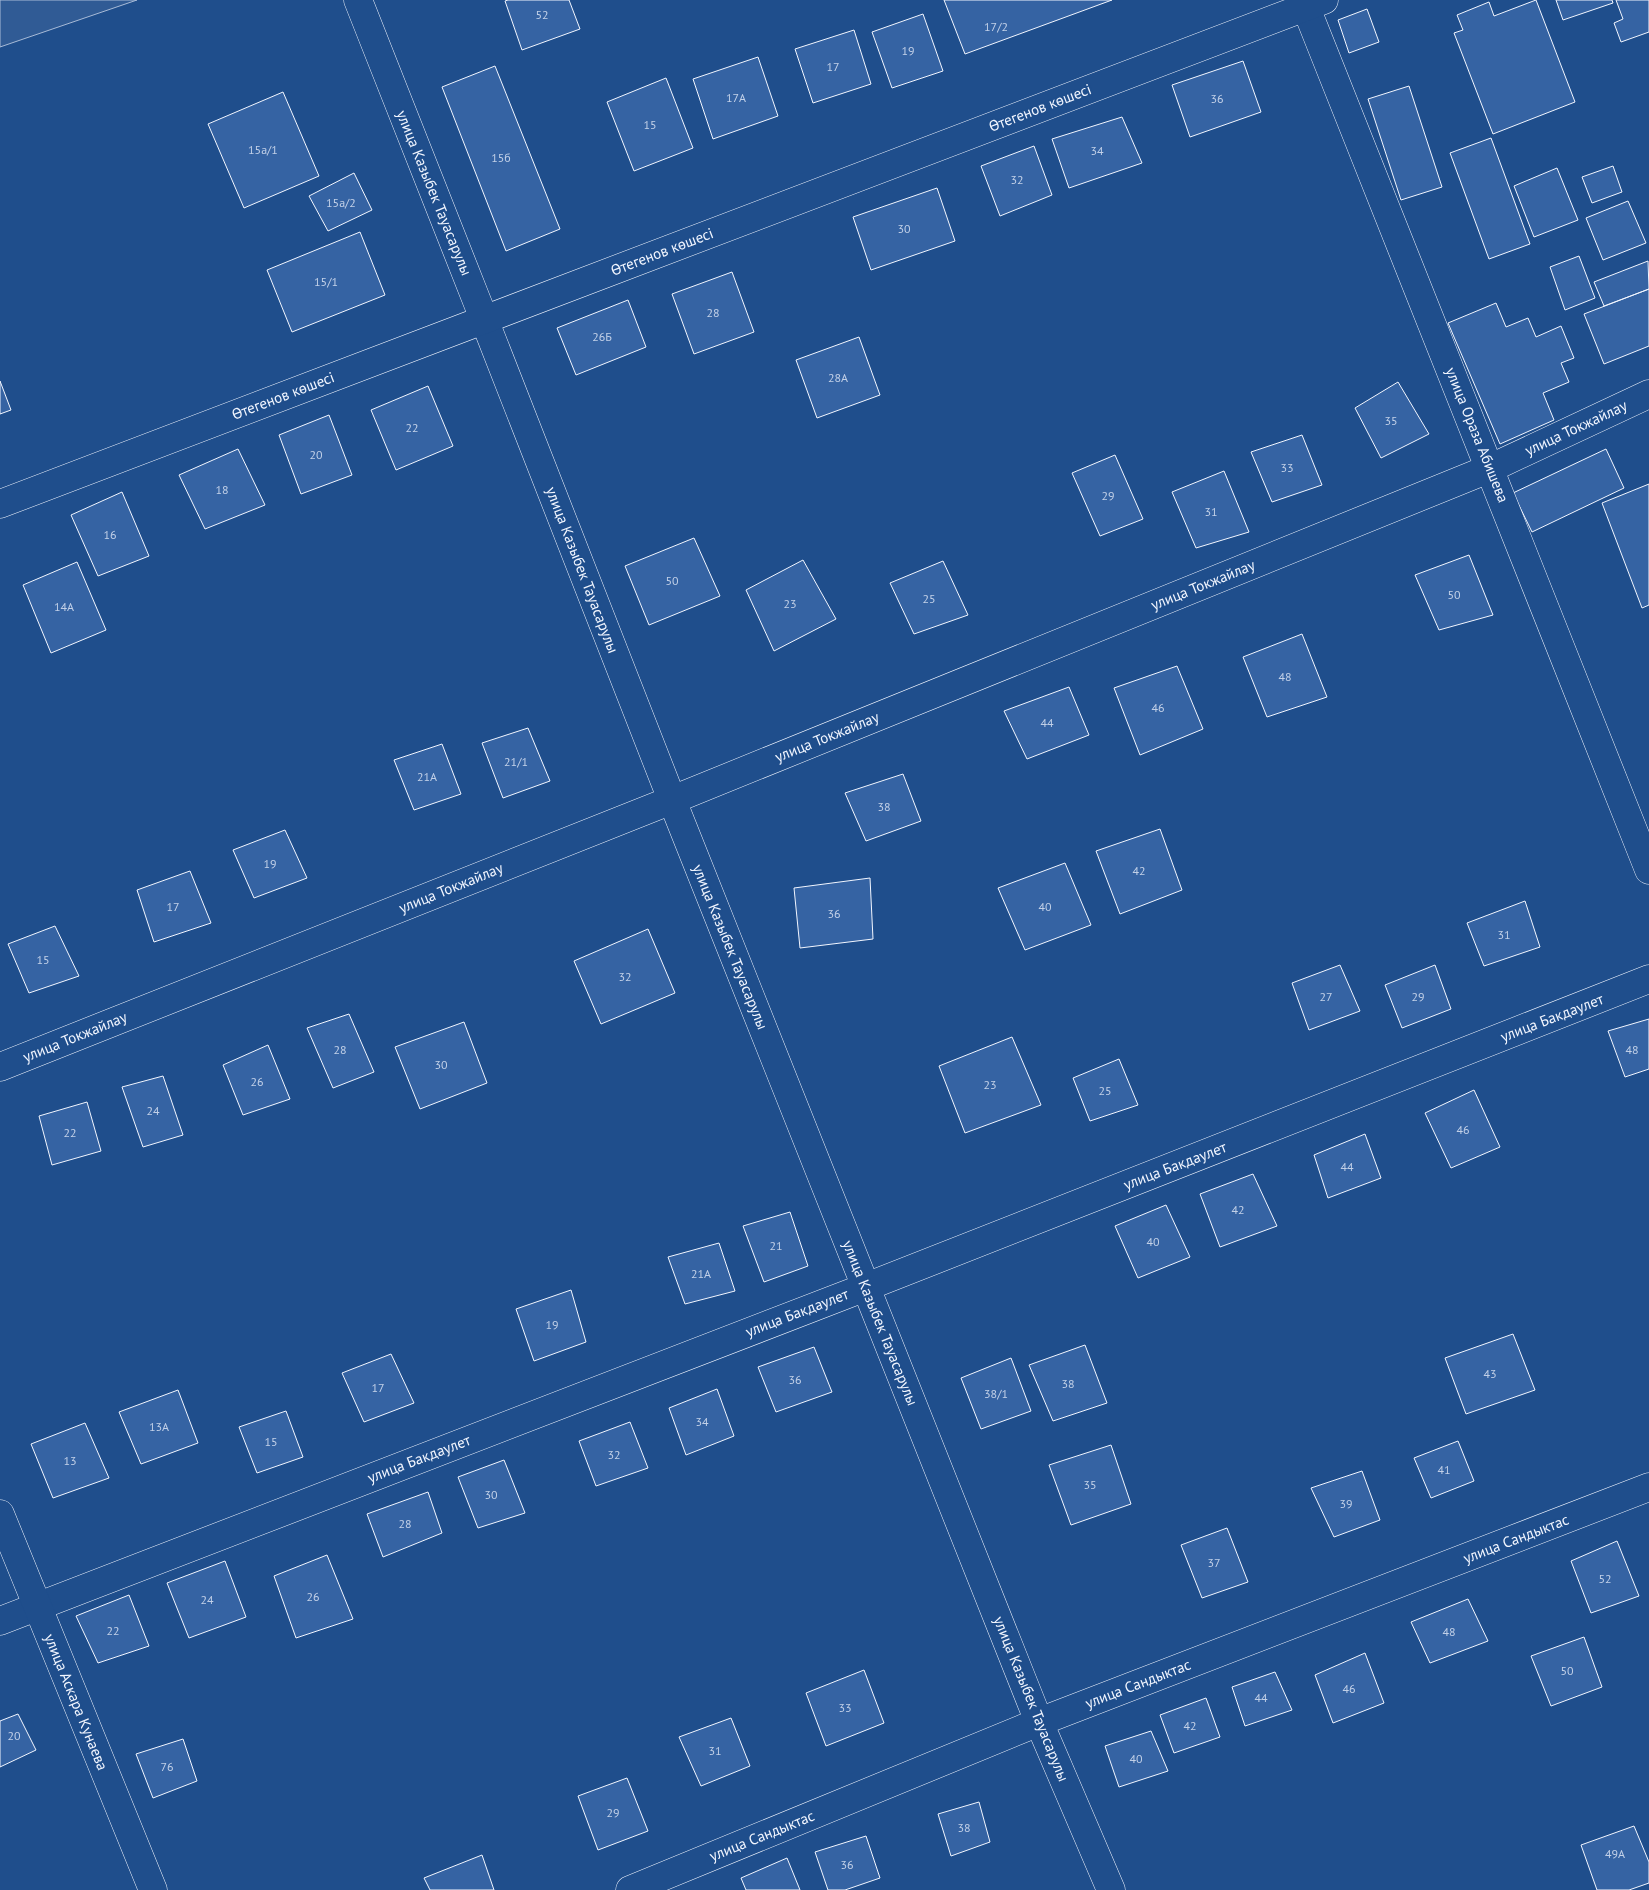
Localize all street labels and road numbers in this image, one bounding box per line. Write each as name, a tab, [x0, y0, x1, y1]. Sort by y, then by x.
street label: Өтегенов көшесі	[986, 79, 1094, 136]
street label: улица Казыбек Тауасарулы	[393, 107, 476, 278]
street label: Өтегенов көшесі	[608, 223, 716, 280]
street label: улица Ораза Абишева	[1442, 364, 1513, 505]
street label: Өтегенов көшесі	[229, 367, 337, 424]
street label: улица Токжайлау	[1522, 396, 1630, 460]
street label: улица Казыбек Тауасарулы	[542, 484, 623, 656]
street label: улица Токжайлау	[1148, 555, 1258, 614]
street label: улица Токжайлау	[772, 707, 882, 766]
street label: улица Токжайлау	[396, 858, 506, 917]
street label: улица Казыбек Тауасарулы	[689, 861, 772, 1032]
street label: улица Бакдаулет	[1498, 989, 1606, 1046]
street label: улица Токжайлау	[20, 1007, 130, 1066]
street label: улица Бакдаулет	[1121, 1137, 1229, 1194]
street label: улица Казыбек Тауасарулы	[839, 1237, 922, 1408]
street label: улица Бакдаулет	[743, 1284, 851, 1341]
street label: улица Бакдаулет	[365, 1430, 473, 1487]
street label: улица Сандыктас	[1460, 1510, 1572, 1567]
street label: улица Казыбек Тауасарулы	[990, 1613, 1073, 1784]
street label: улица Аскара Кунаева	[40, 1631, 113, 1773]
street label: улица Сандыктас	[1082, 1655, 1194, 1712]
street label: улица Сандыктас	[706, 1806, 817, 1865]

